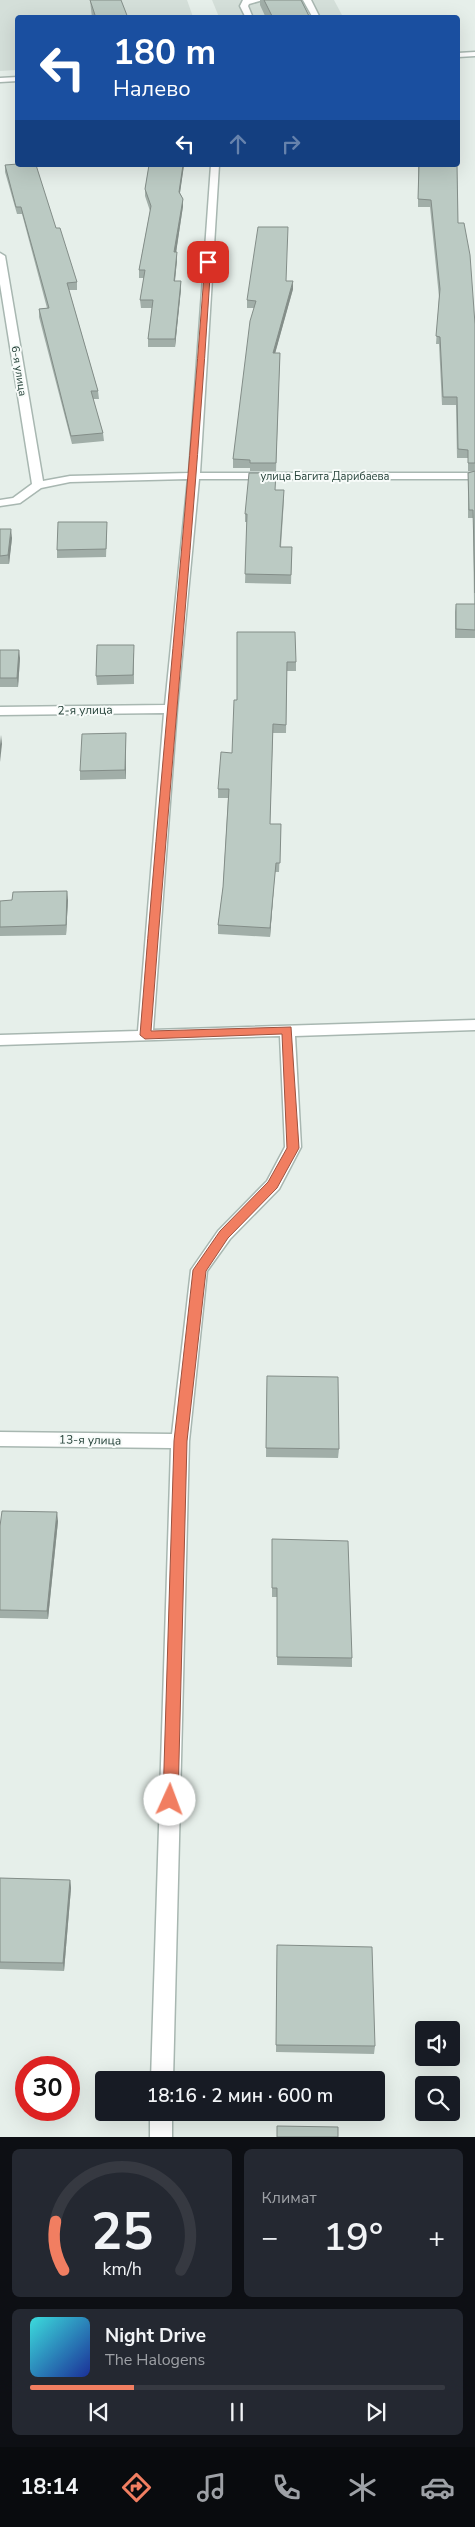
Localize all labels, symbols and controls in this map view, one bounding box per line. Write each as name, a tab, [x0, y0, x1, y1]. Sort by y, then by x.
text: 180 m	[113, 29, 216, 76]
icon: left	[30, 35, 95, 100]
text: Налево	[113, 74, 191, 104]
icon: left	[171, 130, 199, 158]
icon: ahead	[224, 130, 252, 158]
icon: right	[277, 130, 305, 158]
pin	[187, 241, 229, 283]
icon: arrive	[194, 248, 222, 276]
street label: 6-я улица	[8, 345, 30, 397]
street label: улица Багита Дарибаева	[260, 469, 390, 484]
street label: 2-я улица	[57, 702, 113, 718]
street label: 13-я улица	[59, 1431, 121, 1449]
position arrow	[143, 1773, 195, 1825]
map controls	[415, 2021, 460, 2121]
button: sound	[415, 2021, 460, 2066]
speed limit sign: 30	[15, 2056, 80, 2121]
button: search	[415, 2076, 460, 2121]
text: 18:16 · 2 мин · 600 m	[147, 2083, 333, 2109]
text: Климат	[262, 2187, 317, 2209]
text: 25	[91, 2196, 153, 2267]
text: 19°	[323, 2212, 383, 2263]
text: −	[262, 2219, 278, 2257]
text: +	[428, 2219, 445, 2257]
text: km/h	[102, 2257, 141, 2281]
text: Night Drive	[105, 2323, 206, 2349]
text: The Halogens	[105, 2349, 205, 2371]
icon: previous	[85, 2398, 113, 2426]
icon: pause	[223, 2398, 251, 2426]
icon: next	[362, 2398, 390, 2426]
icon: directions	[119, 2470, 154, 2505]
icon: music	[194, 2470, 229, 2505]
icon: phone	[269, 2470, 304, 2505]
icon: climate	[345, 2470, 380, 2505]
icon: car	[420, 2470, 455, 2505]
text: 18:14	[20, 2472, 78, 2502]

